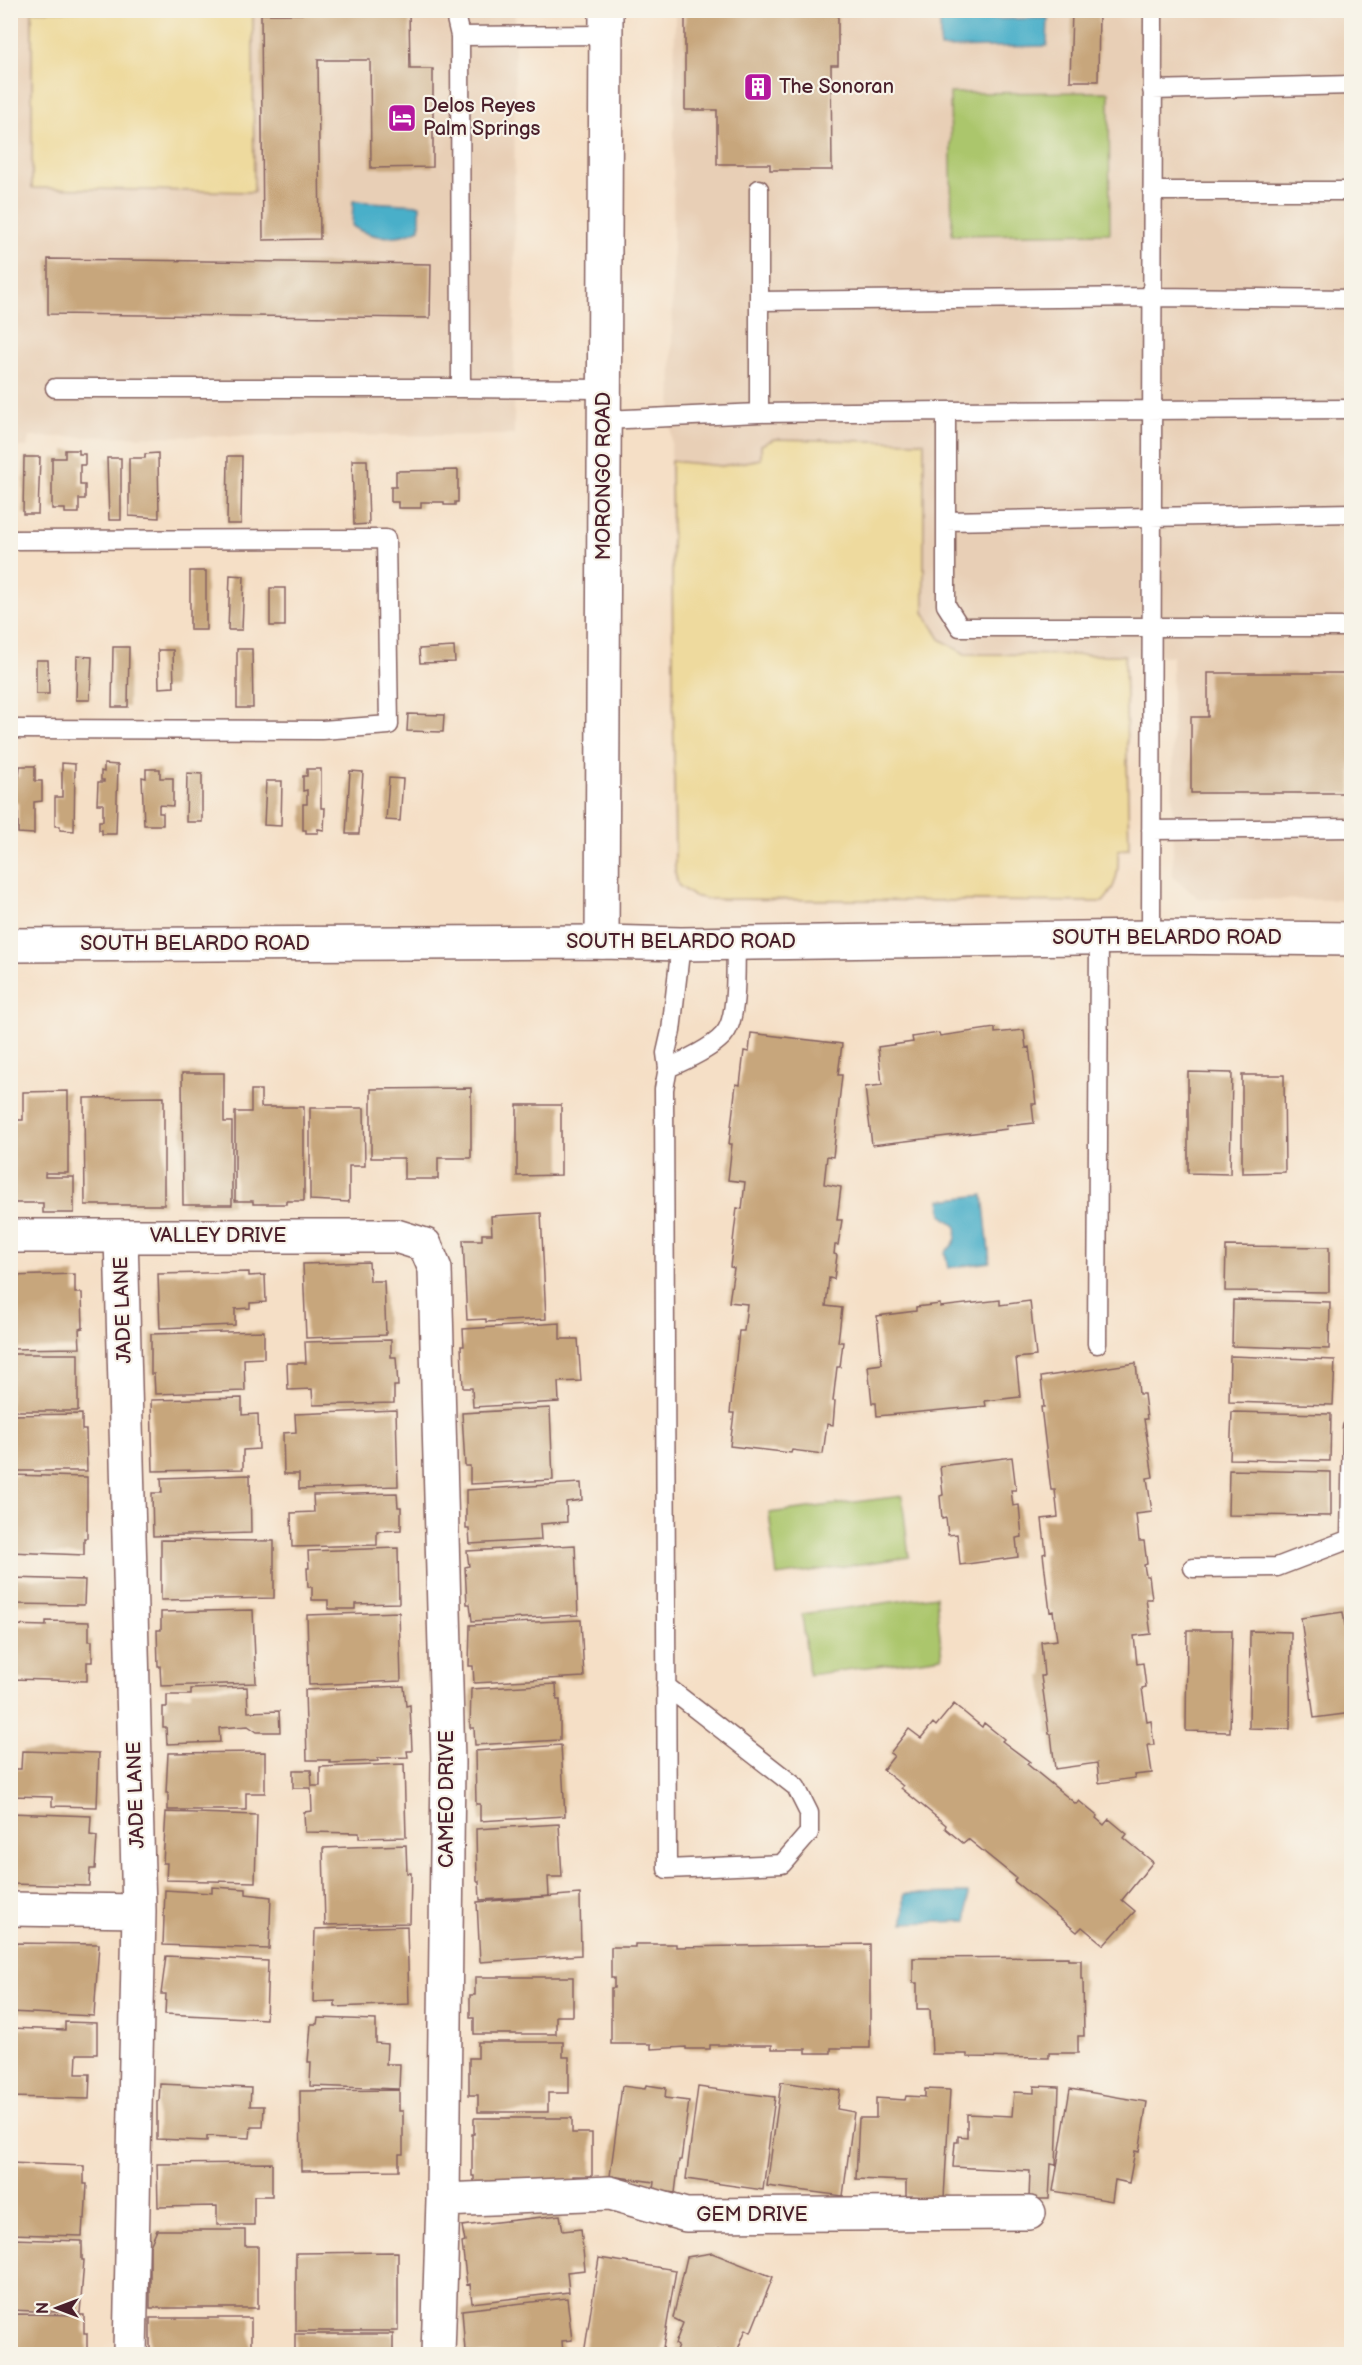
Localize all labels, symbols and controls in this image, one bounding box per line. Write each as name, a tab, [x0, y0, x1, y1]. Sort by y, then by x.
building icon: The Sonoran	[742, 71, 774, 103]
place label: The Sonoran	[779, 75, 894, 99]
place label: Delos Reyes Palm Springs	[423, 94, 541, 141]
hotel icon: Delos Reyes Palm Springs	[386, 102, 418, 134]
street label: MORONGO ROAD	[592, 392, 616, 560]
street label: SOUTH BELARDO ROAD	[1052, 926, 1282, 950]
street label: SOUTH BELARDO ROAD	[566, 930, 796, 954]
street label: SOUTH BELARDO ROAD	[80, 932, 310, 956]
street label: VALLEY DRIVE	[150, 1224, 286, 1248]
street label: JADE LANE	[109, 1256, 137, 1364]
street label: CAMEO DRIVE	[435, 1730, 459, 1868]
street label: JADE LANE	[122, 1741, 150, 1849]
street label: GEM DRIVE	[696, 2203, 808, 2227]
north arrow	[27, 2278, 87, 2338]
text: N	[34, 2302, 53, 2314]

